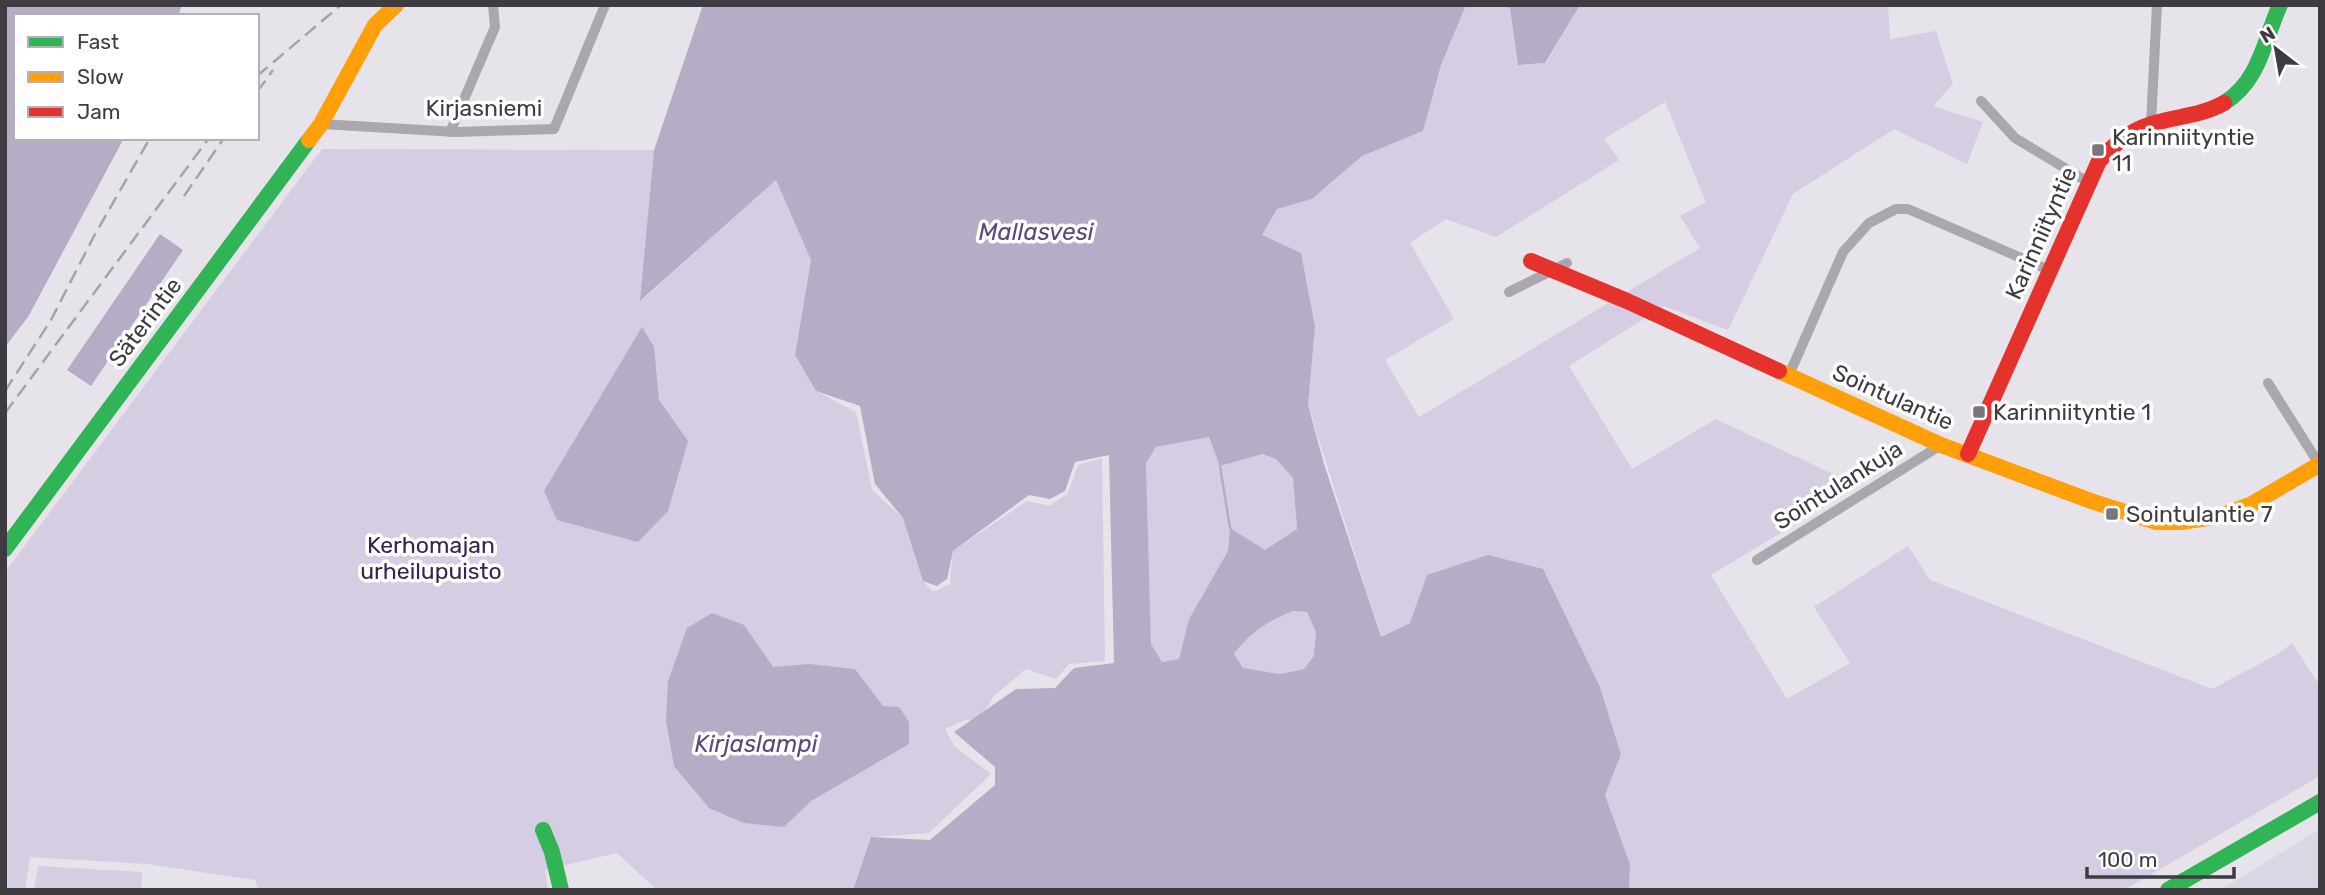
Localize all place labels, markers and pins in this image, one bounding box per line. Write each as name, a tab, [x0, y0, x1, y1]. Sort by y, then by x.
place label: Karinniityntie 11	[2112, 123, 2255, 177]
marker: Karinniityntie 11	[2090, 142, 2106, 158]
place label: Karinniityntie 1	[1993, 398, 2151, 426]
marker: Karinniityntie 1	[1971, 404, 1987, 420]
place label: Sointulantie 7	[2126, 500, 2273, 528]
marker: Sointulantie 7	[2104, 506, 2120, 522]

